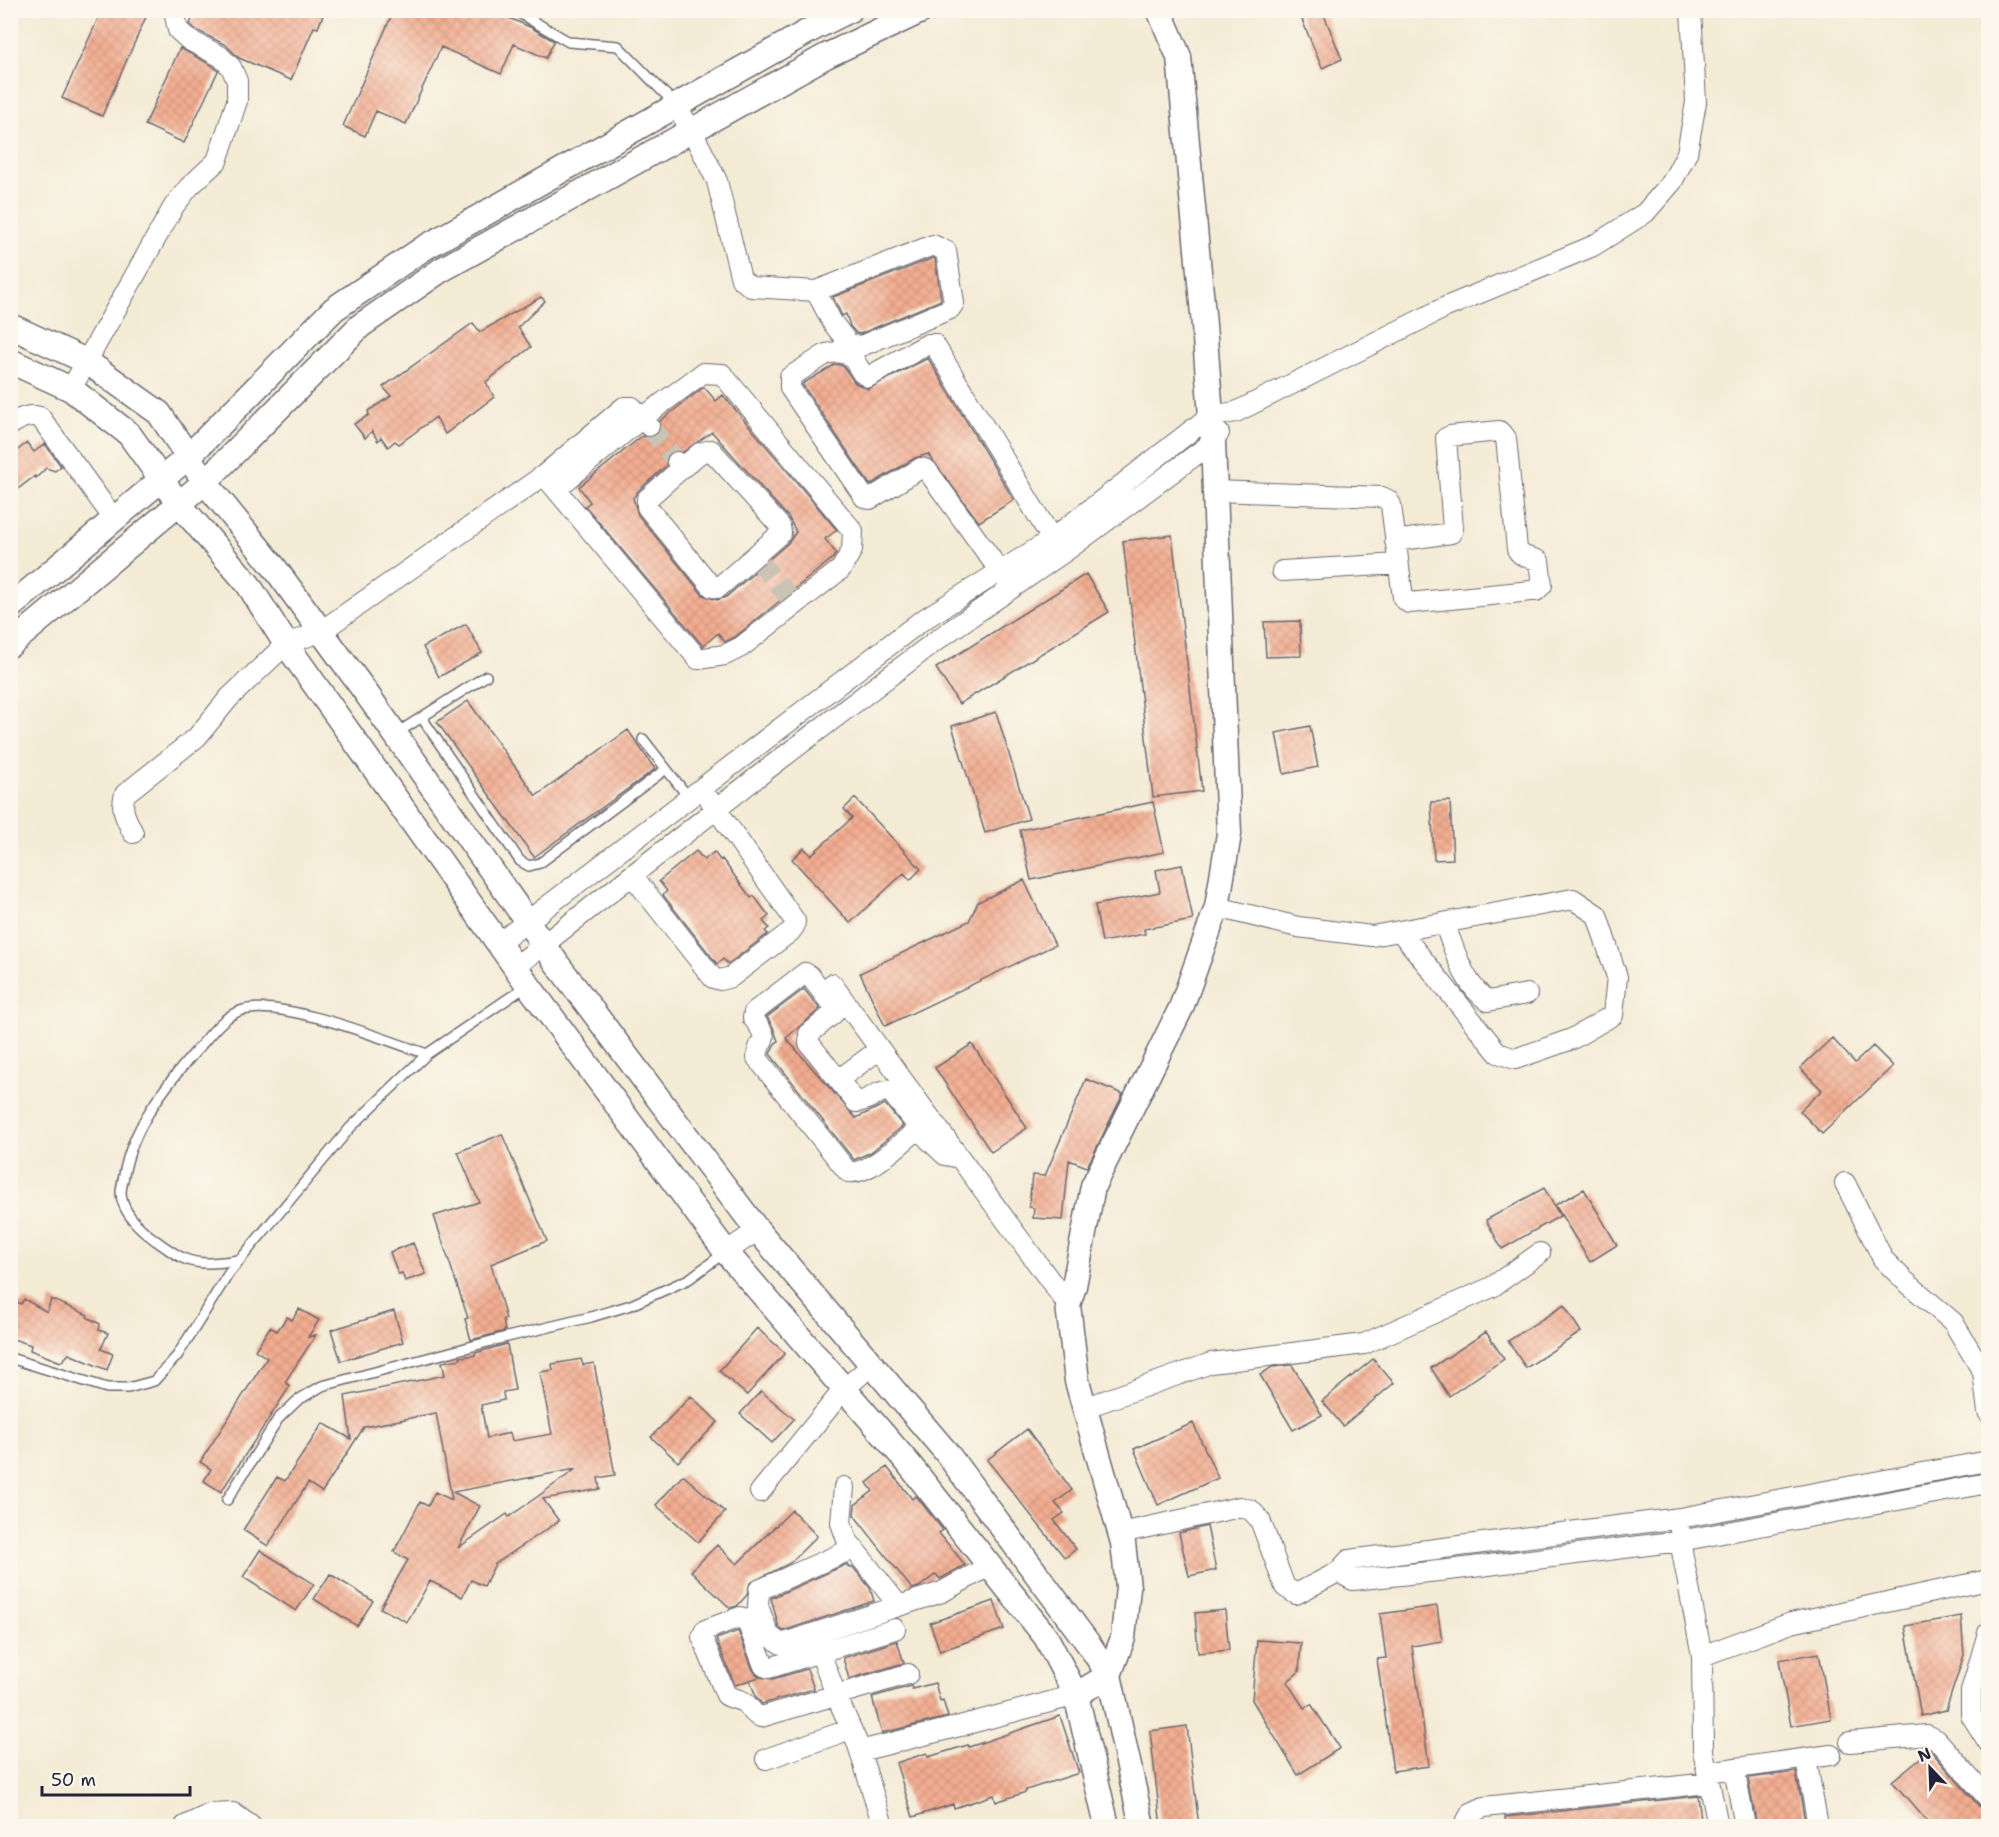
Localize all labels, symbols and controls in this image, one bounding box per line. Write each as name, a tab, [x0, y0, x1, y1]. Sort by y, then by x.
north arrow	[1900, 1738, 1960, 1798]
text: N	[1914, 1743, 1934, 1767]
scale bar	[42, 1759, 190, 1797]
text: 50 m	[51, 1768, 96, 1792]

